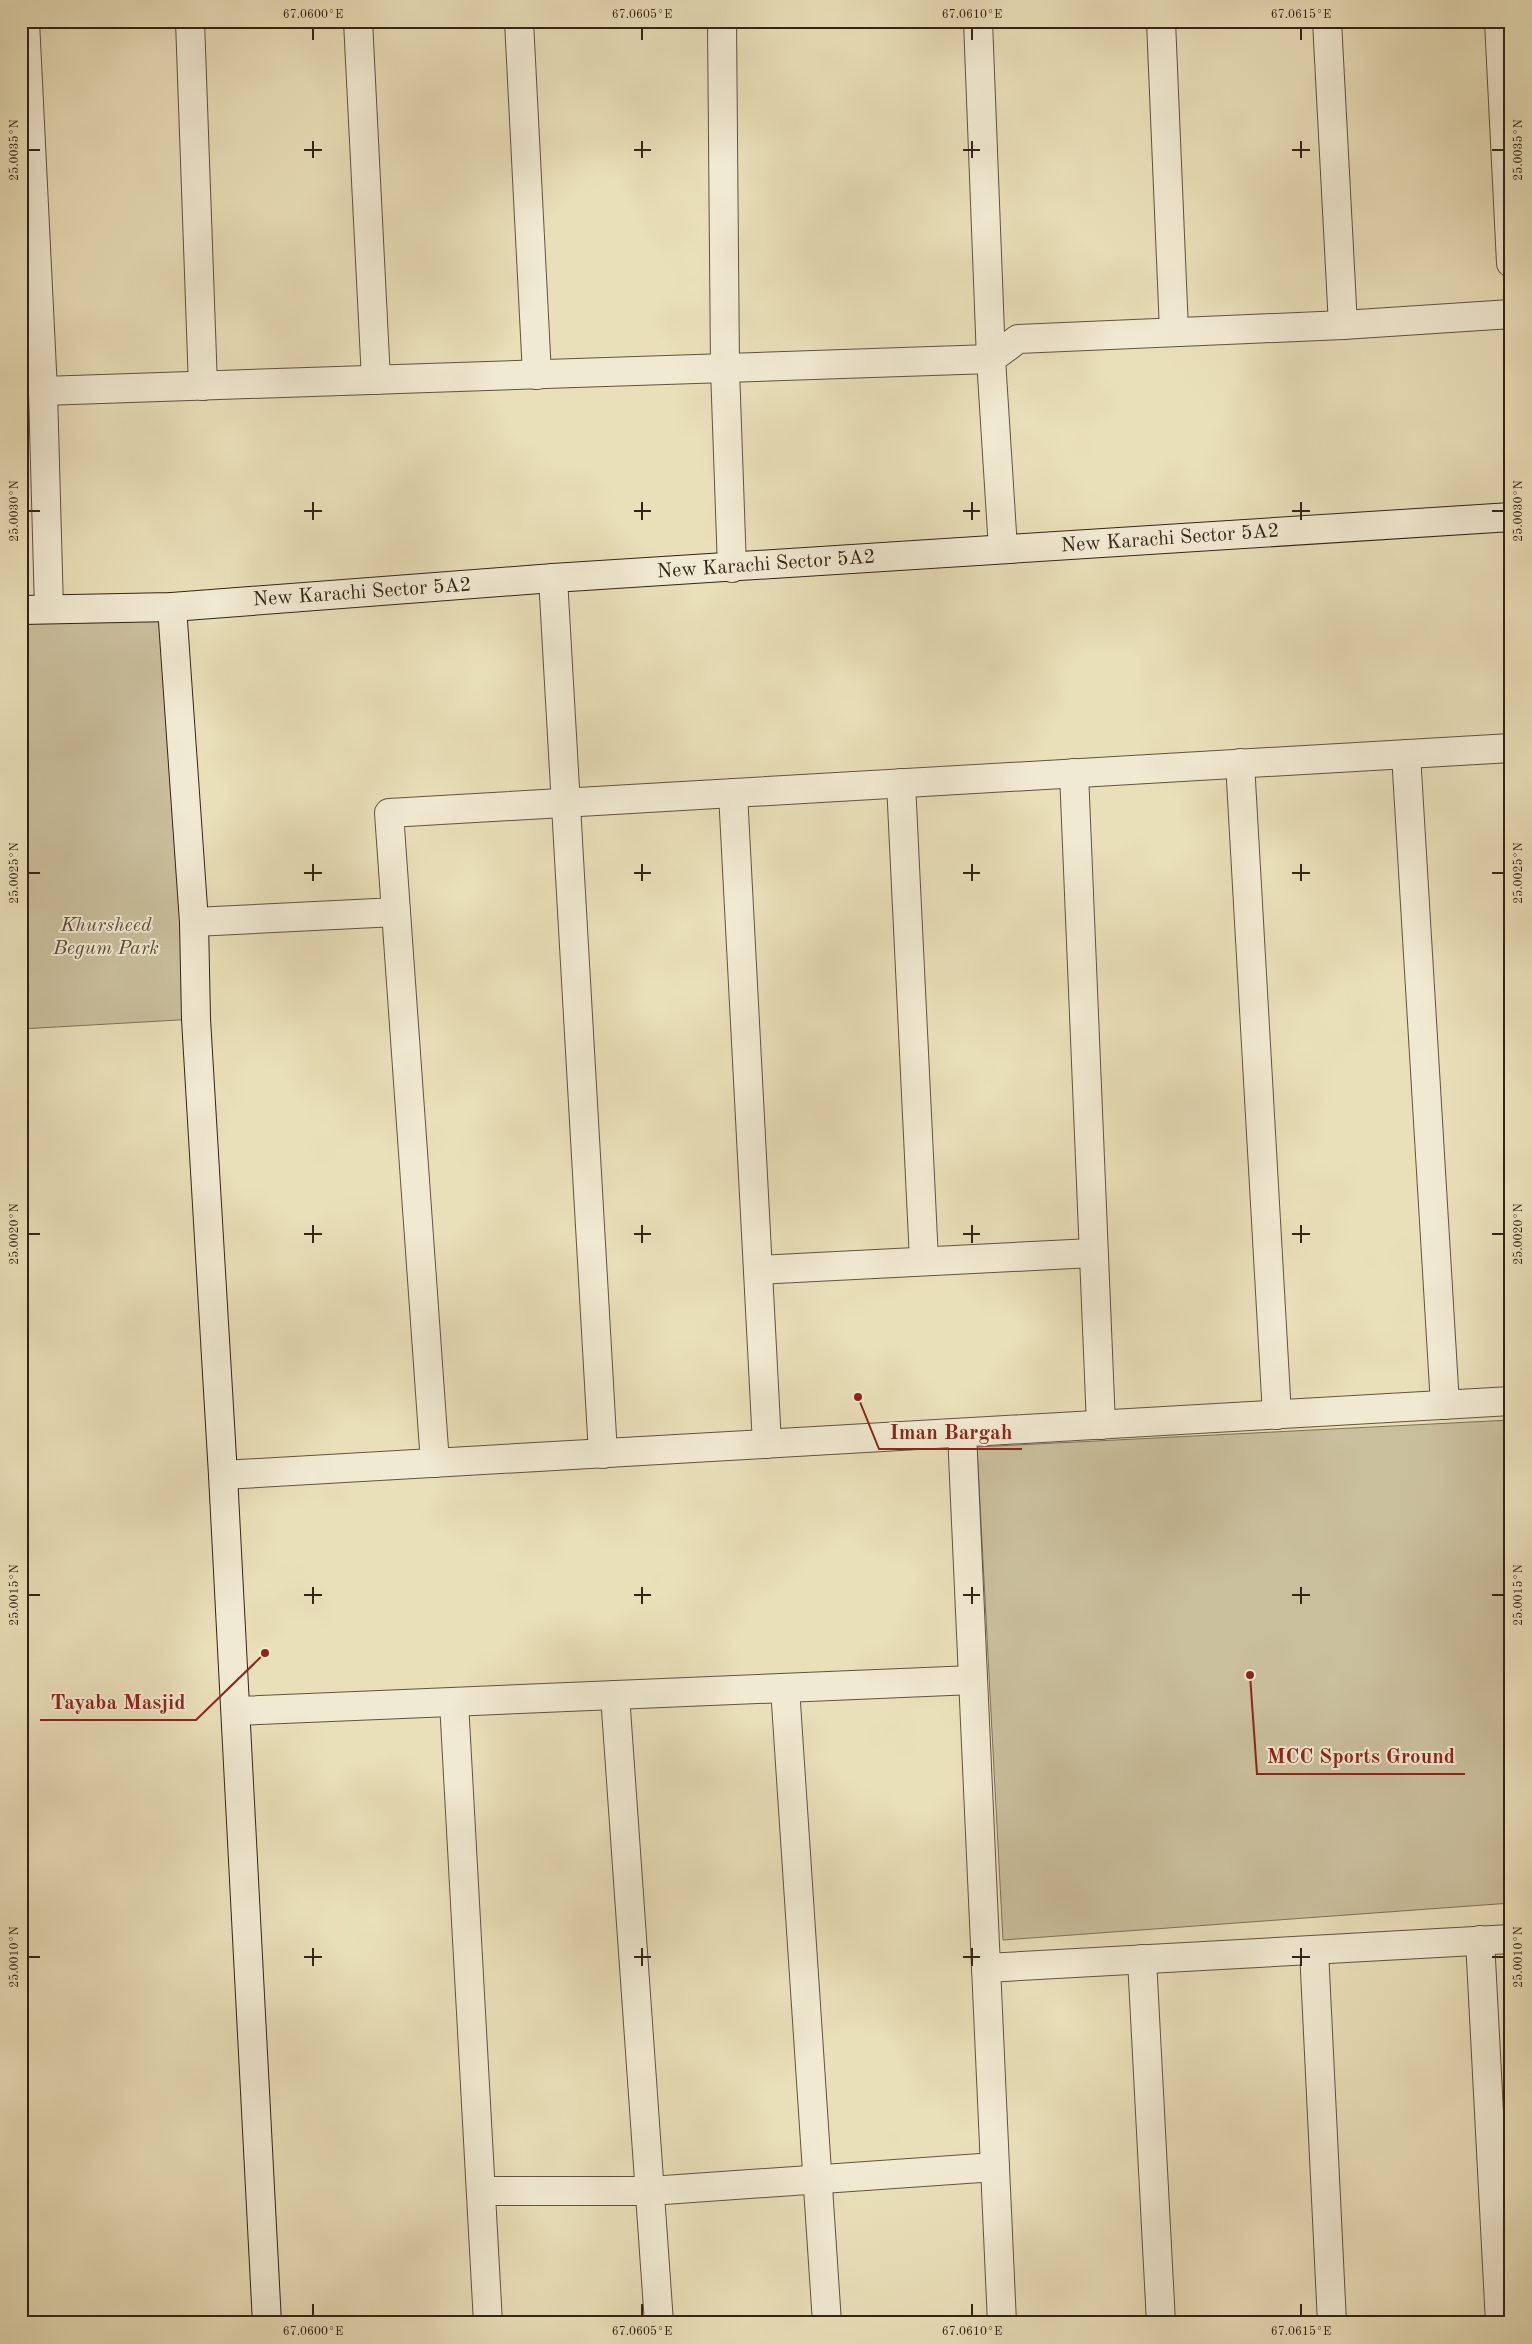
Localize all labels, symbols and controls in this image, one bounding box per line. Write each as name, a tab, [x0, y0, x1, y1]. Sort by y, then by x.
text: 67.0605°E	[612, 8, 672, 21]
text: 67.0615°E	[1271, 8, 1331, 21]
text: 67.0600°E	[283, 9, 343, 21]
text: 67.0610°E	[942, 9, 1002, 21]
text: 25.0035°N	[8, 119, 21, 181]
text: 25.0035°N	[1512, 119, 1525, 181]
text: 25.0030°N	[8, 480, 21, 542]
text: 25.0030°N	[1512, 480, 1525, 542]
street label: New Karachi Sector 5A2	[1060, 521, 1280, 557]
street label: New Karachi Sector 5A2	[656, 547, 876, 583]
street label: New Karachi Sector 5A2	[252, 575, 472, 611]
text: 25.0025°N	[8, 842, 21, 904]
text: 25.0025°N	[1512, 842, 1525, 904]
park label: Khursheed Begum Park	[52, 916, 159, 959]
text: 25.0020°N	[8, 1203, 21, 1265]
text: 25.0020°N	[1512, 1203, 1525, 1265]
callout: Iman Bargah	[879, 1413, 1022, 1449]
text: Iman Bargah	[889, 1423, 1013, 1444]
text: 25.0015°N	[8, 1564, 21, 1626]
text: 25.0015°N	[1512, 1564, 1525, 1626]
callout: Tayaba Masjid	[40, 1684, 196, 1720]
text: Tayaba Masjid	[50, 1693, 186, 1714]
callout: MCC Sports Ground	[1257, 1738, 1465, 1774]
text: MCC Sports Ground	[1267, 1747, 1455, 1768]
text: 25.0010°N	[8, 1926, 21, 1988]
text: 25.0010°N	[1512, 1926, 1525, 1988]
text: 67.0605°E	[612, 2325, 672, 2338]
text: 67.0615°E	[1271, 2325, 1331, 2338]
text: 67.0600°E	[283, 2326, 343, 2338]
text: 67.0610°E	[942, 2326, 1002, 2338]

